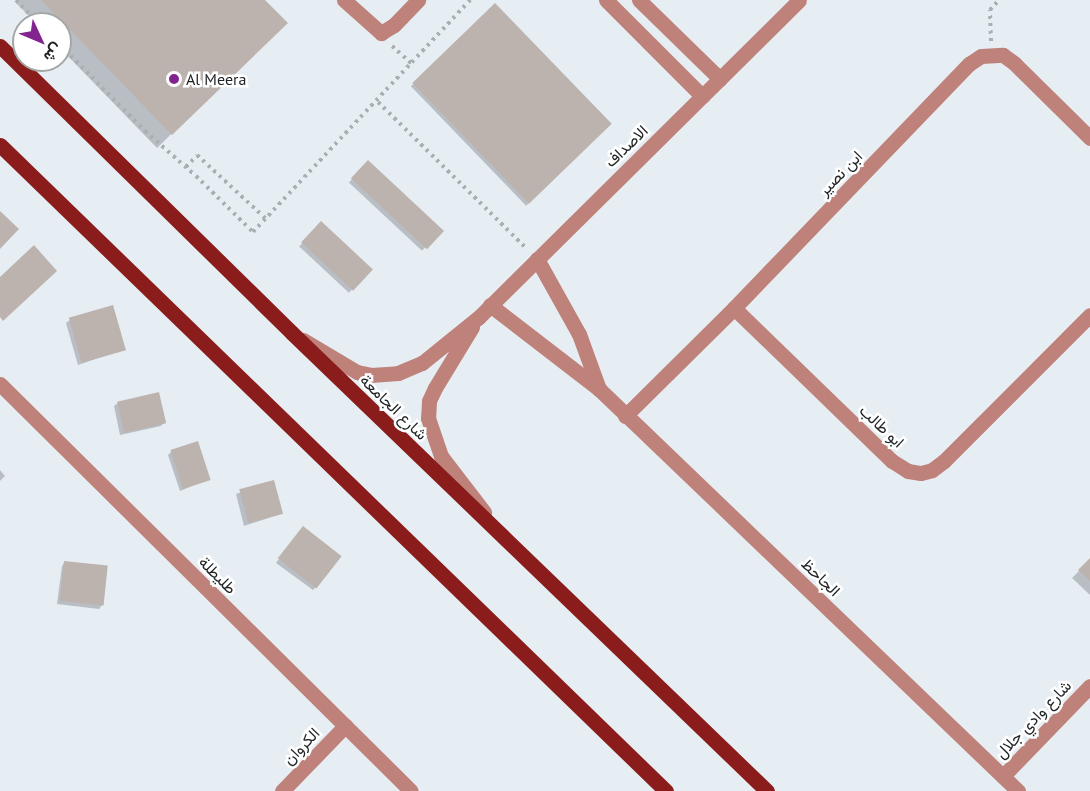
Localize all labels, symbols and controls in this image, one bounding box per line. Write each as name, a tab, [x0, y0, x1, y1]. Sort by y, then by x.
north arrow	[12, 12, 72, 72]
text: ش	[40, 39, 67, 67]
place label: Al Meera	[186, 69, 246, 89]
marker: Al Meera	[167, 72, 181, 86]
street label: الاصداف	[601, 121, 651, 171]
street label: ابن نصير	[814, 147, 866, 199]
street label: شارع الجامعة	[356, 370, 432, 444]
street label: ابو طالب	[856, 401, 908, 451]
street label: طليطلة	[195, 552, 241, 598]
street label: الجاحظ	[798, 554, 844, 600]
street label: شارع وادي جلال	[991, 676, 1075, 762]
street label: الكروان	[279, 723, 323, 769]

